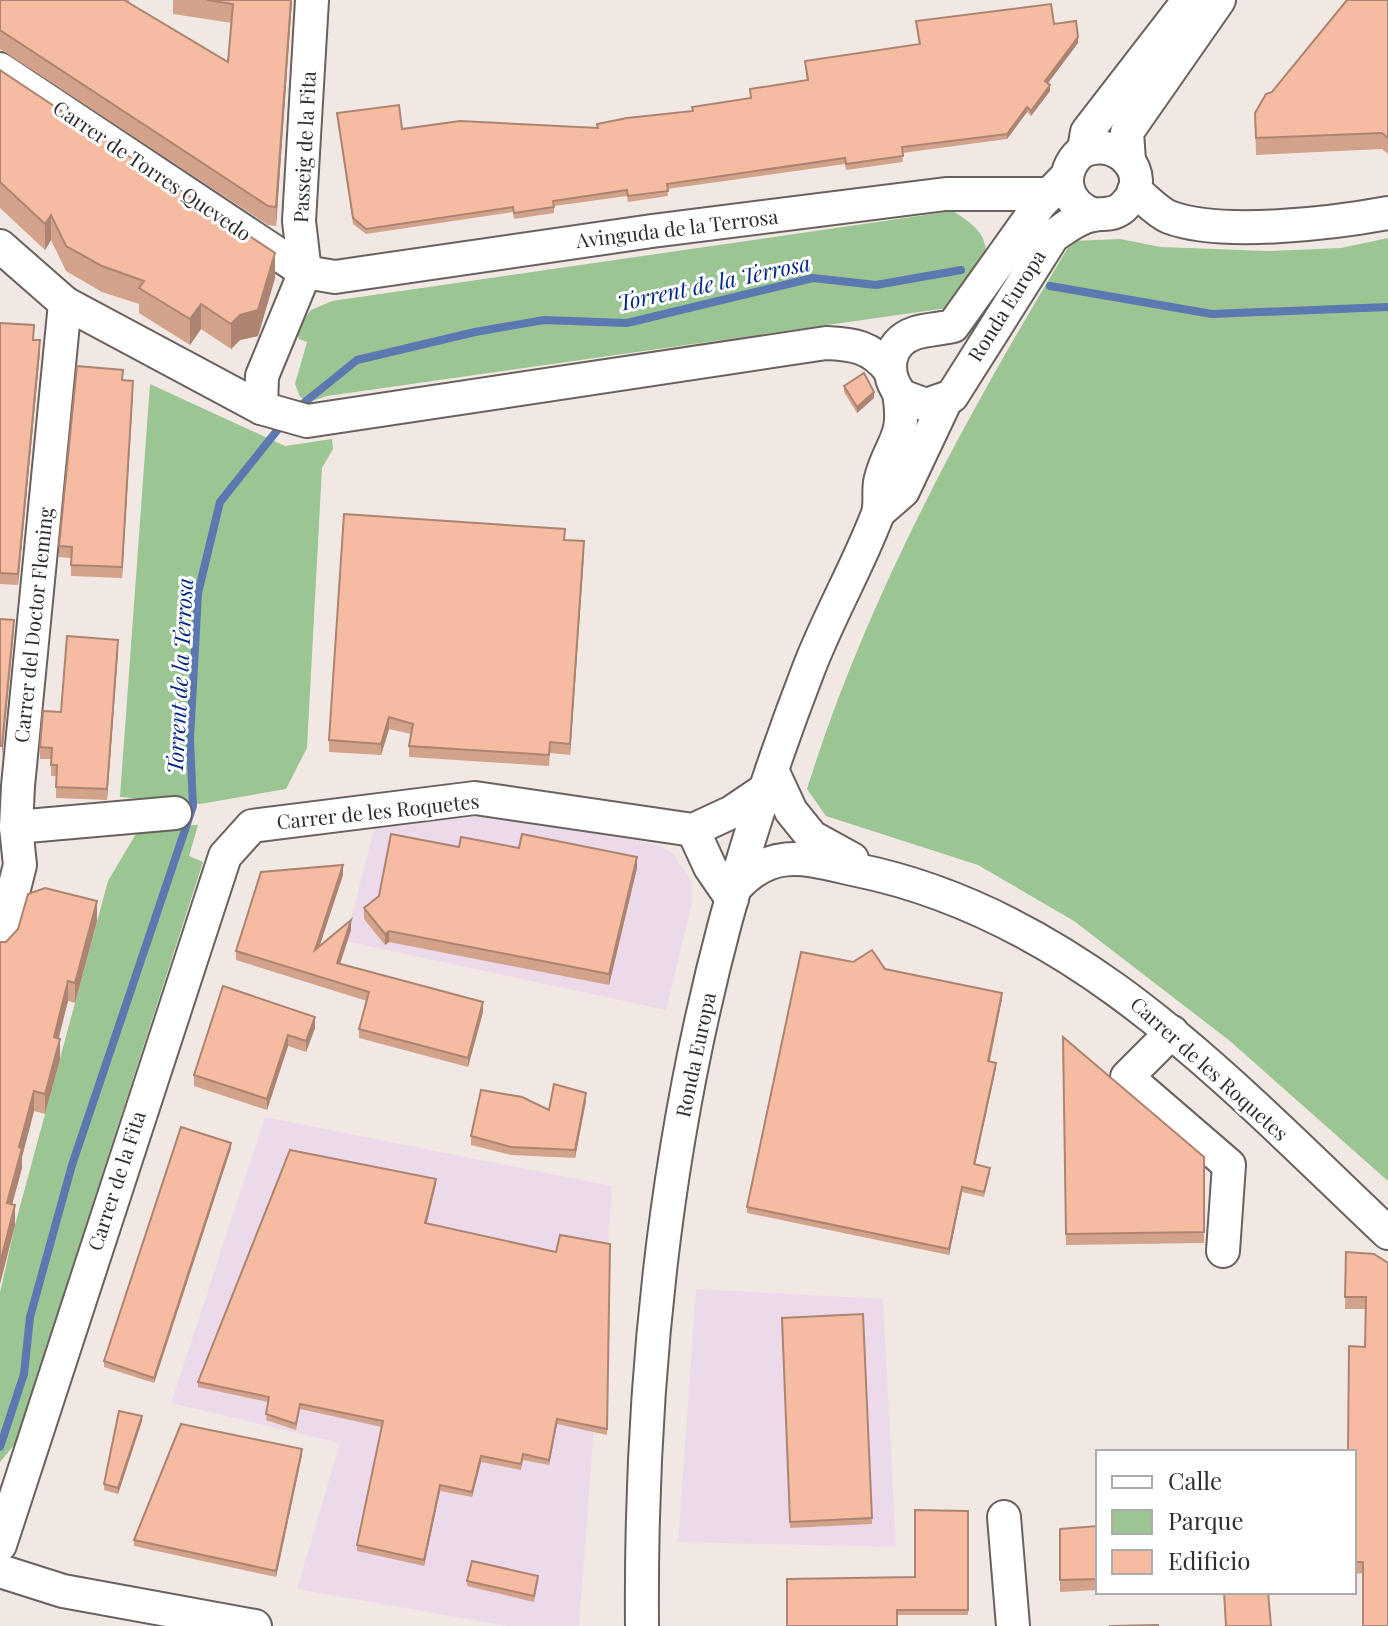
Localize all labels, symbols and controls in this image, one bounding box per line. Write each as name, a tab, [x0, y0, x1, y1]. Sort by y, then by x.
street label: Passeig de la Fita	[286, 70, 321, 223]
street label: Carrer de Torres Quevedo	[48, 93, 257, 246]
street label: Avinguda de la Terrosa	[573, 202, 779, 253]
street label: Ronda Europa	[961, 244, 1051, 366]
water label: Torrent de la Terrosa	[615, 247, 813, 317]
street label: Carrer del Doctor Fleming	[7, 505, 58, 744]
water label: Torrent de la Terrosa	[159, 577, 199, 775]
street label: Carrer de les Roquetes	[275, 786, 480, 835]
street label: Ronda Europa	[668, 990, 721, 1120]
street label: Carrer de les Roquetes	[1125, 990, 1295, 1146]
street label: Carrer de la Fita	[80, 1107, 151, 1254]
legend	[1096, 1450, 1356, 1594]
text: Calle	[1168, 1464, 1222, 1496]
text: Parque	[1168, 1504, 1244, 1536]
text: Edificio	[1168, 1544, 1250, 1576]

